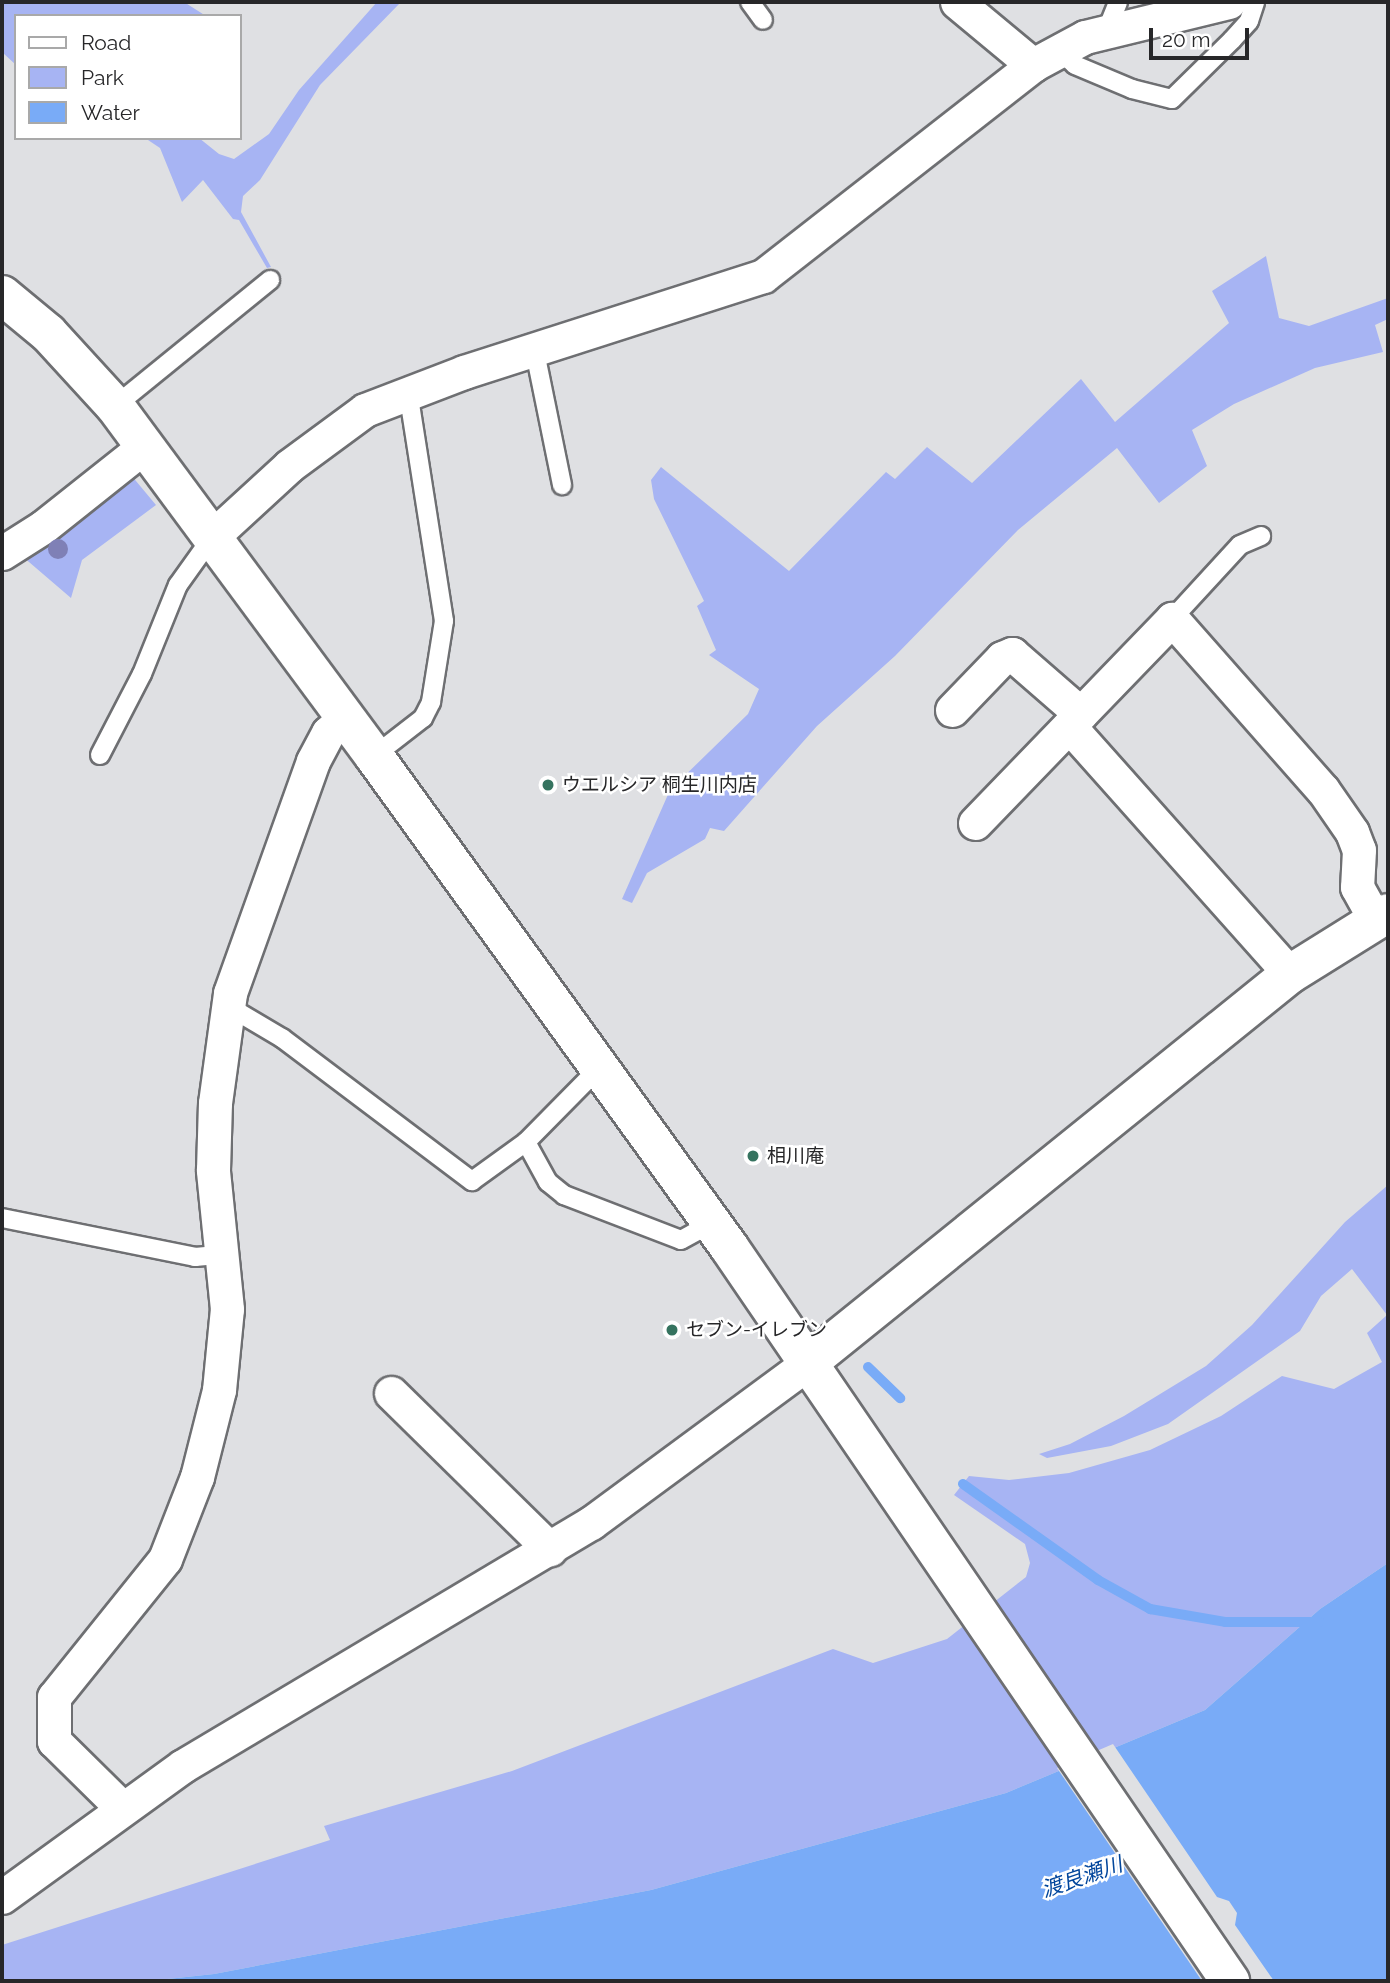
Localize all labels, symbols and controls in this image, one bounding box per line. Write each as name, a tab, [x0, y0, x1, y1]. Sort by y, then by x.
legend	[14, 14, 242, 140]
scale bar	[1152, 14, 1252, 58]
text: 20 m	[1162, 27, 1210, 52]
text: Road	[81, 30, 131, 55]
text: Park	[81, 65, 124, 90]
text: Water	[81, 100, 140, 125]
place label: ウエルシア 桐生川内店	[562, 774, 757, 796]
marker: ウエルシア 桐生川内店	[540, 777, 556, 793]
place label: 相川庵	[767, 1145, 824, 1167]
marker: 相川庵	[745, 1148, 761, 1164]
place label: セブン-イレブン	[686, 1319, 827, 1341]
marker: セブン-イレブン	[664, 1322, 680, 1338]
water label: 渡良瀬川	[1038, 1851, 1126, 1903]

